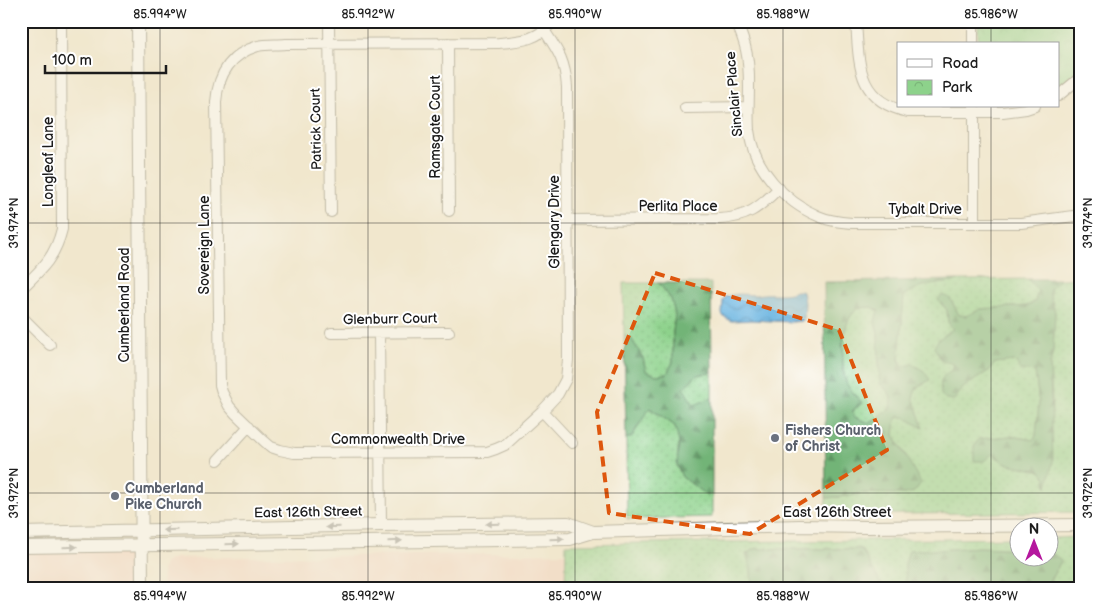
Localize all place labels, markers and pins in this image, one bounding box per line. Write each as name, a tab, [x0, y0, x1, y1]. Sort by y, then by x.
place label: Fishers Church of Christ	[785, 422, 881, 455]
marker: Fishers Church of Christ	[769, 432, 781, 444]
place label: Cumberland Pike Church	[125, 480, 204, 513]
marker: Cumberland Pike Church	[109, 490, 121, 502]

